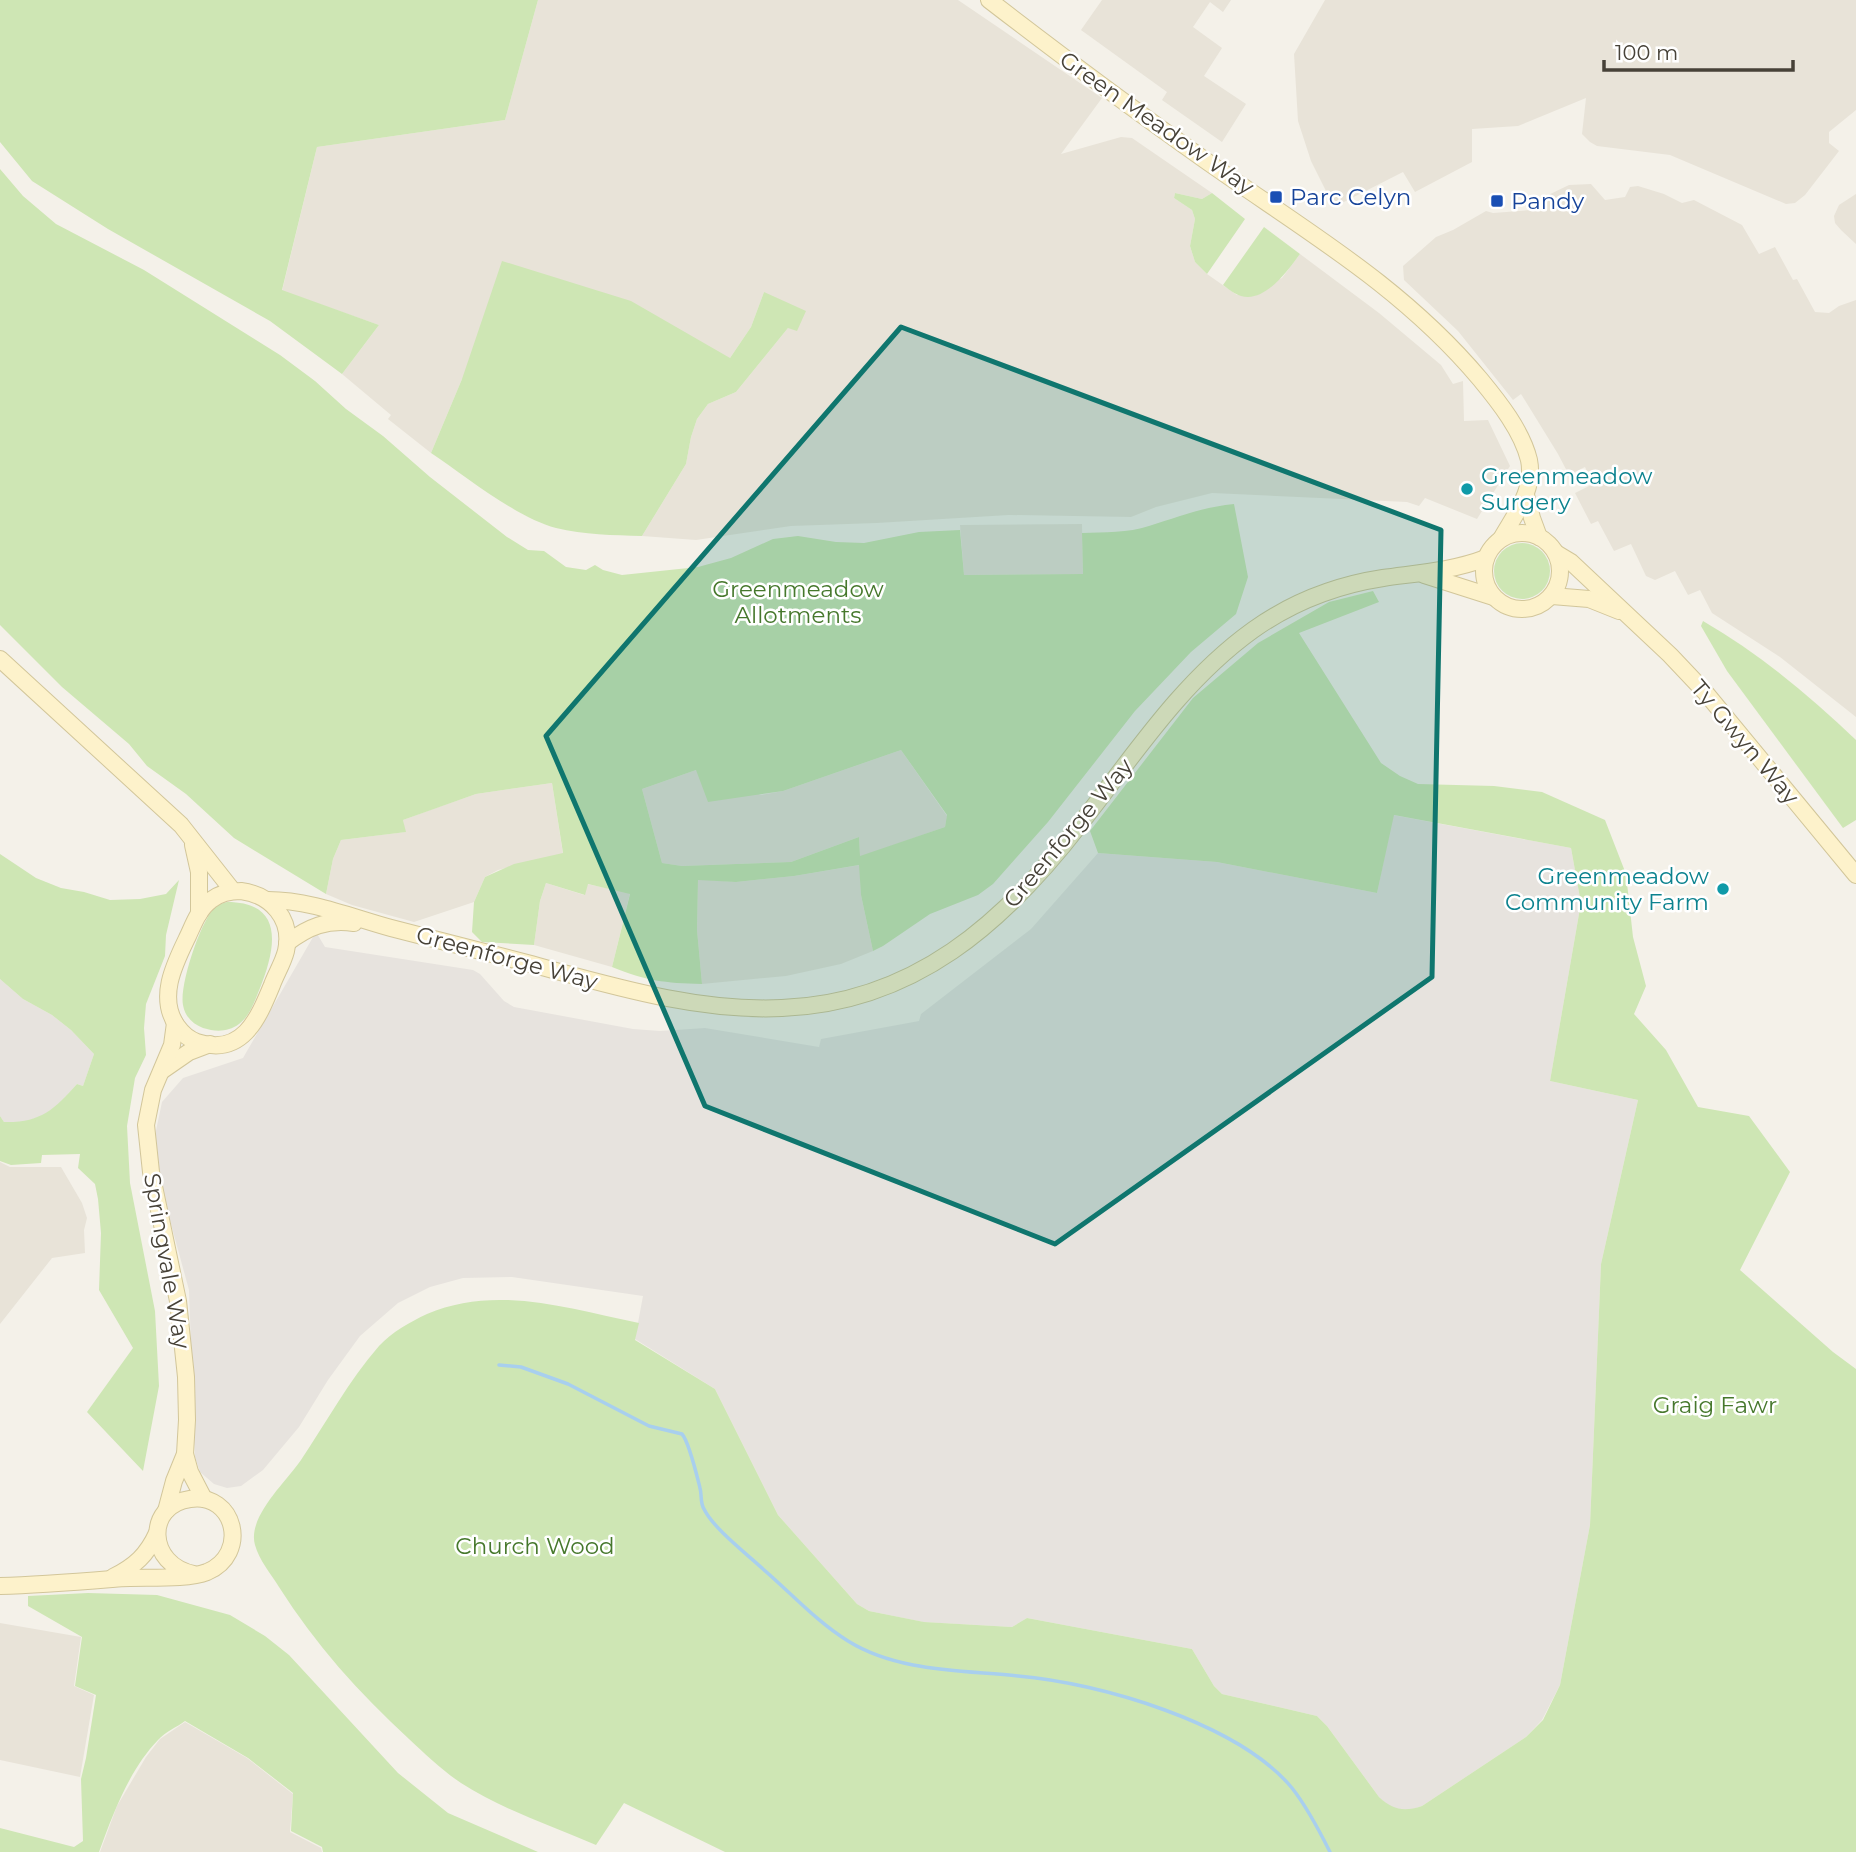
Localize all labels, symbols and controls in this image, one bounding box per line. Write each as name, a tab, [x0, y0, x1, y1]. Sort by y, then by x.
scale bar	[1604, 28, 1793, 72]
text: 100 m	[1615, 40, 1678, 65]
street label: Green Meadow Way	[1054, 45, 1260, 201]
place label: Parc Celyn	[1290, 183, 1411, 211]
place label: Pandy	[1511, 187, 1585, 215]
marker: Parc Celyn	[1268, 189, 1284, 205]
marker: Pandy	[1489, 193, 1505, 209]
place label: Greenmeadow Surgery	[1481, 462, 1653, 516]
marker: Greenmeadow Surgery	[1459, 481, 1475, 497]
park label: Greenmeadow Allotments	[712, 575, 885, 629]
street label: Ty Gwyn Way	[1685, 674, 1805, 810]
street label: Greenforge Way	[997, 752, 1139, 913]
place label: Greenmeadow Community Farm	[1505, 862, 1710, 916]
marker: Greenmeadow Community Farm	[1715, 881, 1731, 897]
street label: Greenforge Way	[413, 920, 601, 996]
street label: Springvale Way	[138, 1171, 196, 1352]
park label: Graig Fawr	[1653, 1391, 1777, 1419]
park label: Church Wood	[455, 1532, 615, 1560]

